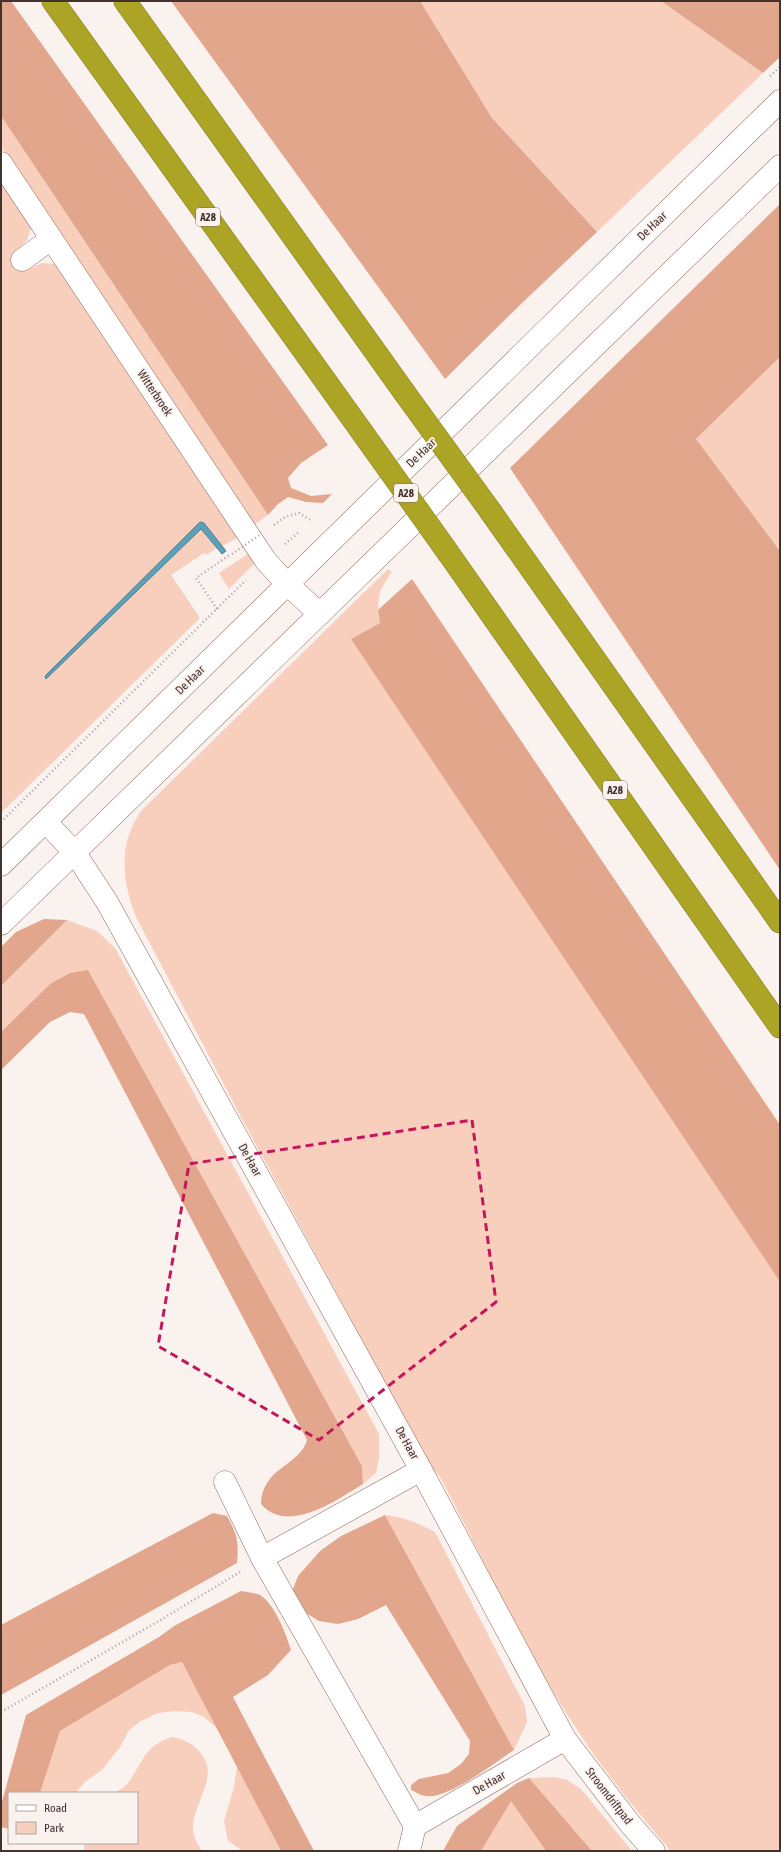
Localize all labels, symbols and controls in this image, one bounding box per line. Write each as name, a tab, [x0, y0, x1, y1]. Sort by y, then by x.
road number: A28	[196, 208, 220, 226]
street label: De Haar	[634, 208, 670, 243]
street label: Witterbroek	[134, 367, 176, 419]
street label: De Haar	[403, 435, 439, 470]
road number: A28	[394, 484, 418, 502]
street label: De Haar	[173, 662, 208, 697]
road number: A28	[603, 781, 627, 799]
street label: De Haar	[235, 1141, 265, 1179]
street label: De Haar	[392, 1424, 422, 1462]
street label: Stroomdriftpad	[583, 1765, 635, 1827]
street label: De Haar	[470, 1768, 508, 1798]
legend	[8, 1792, 138, 1844]
text: Road	[44, 1801, 67, 1815]
text: Park	[44, 1821, 65, 1835]

